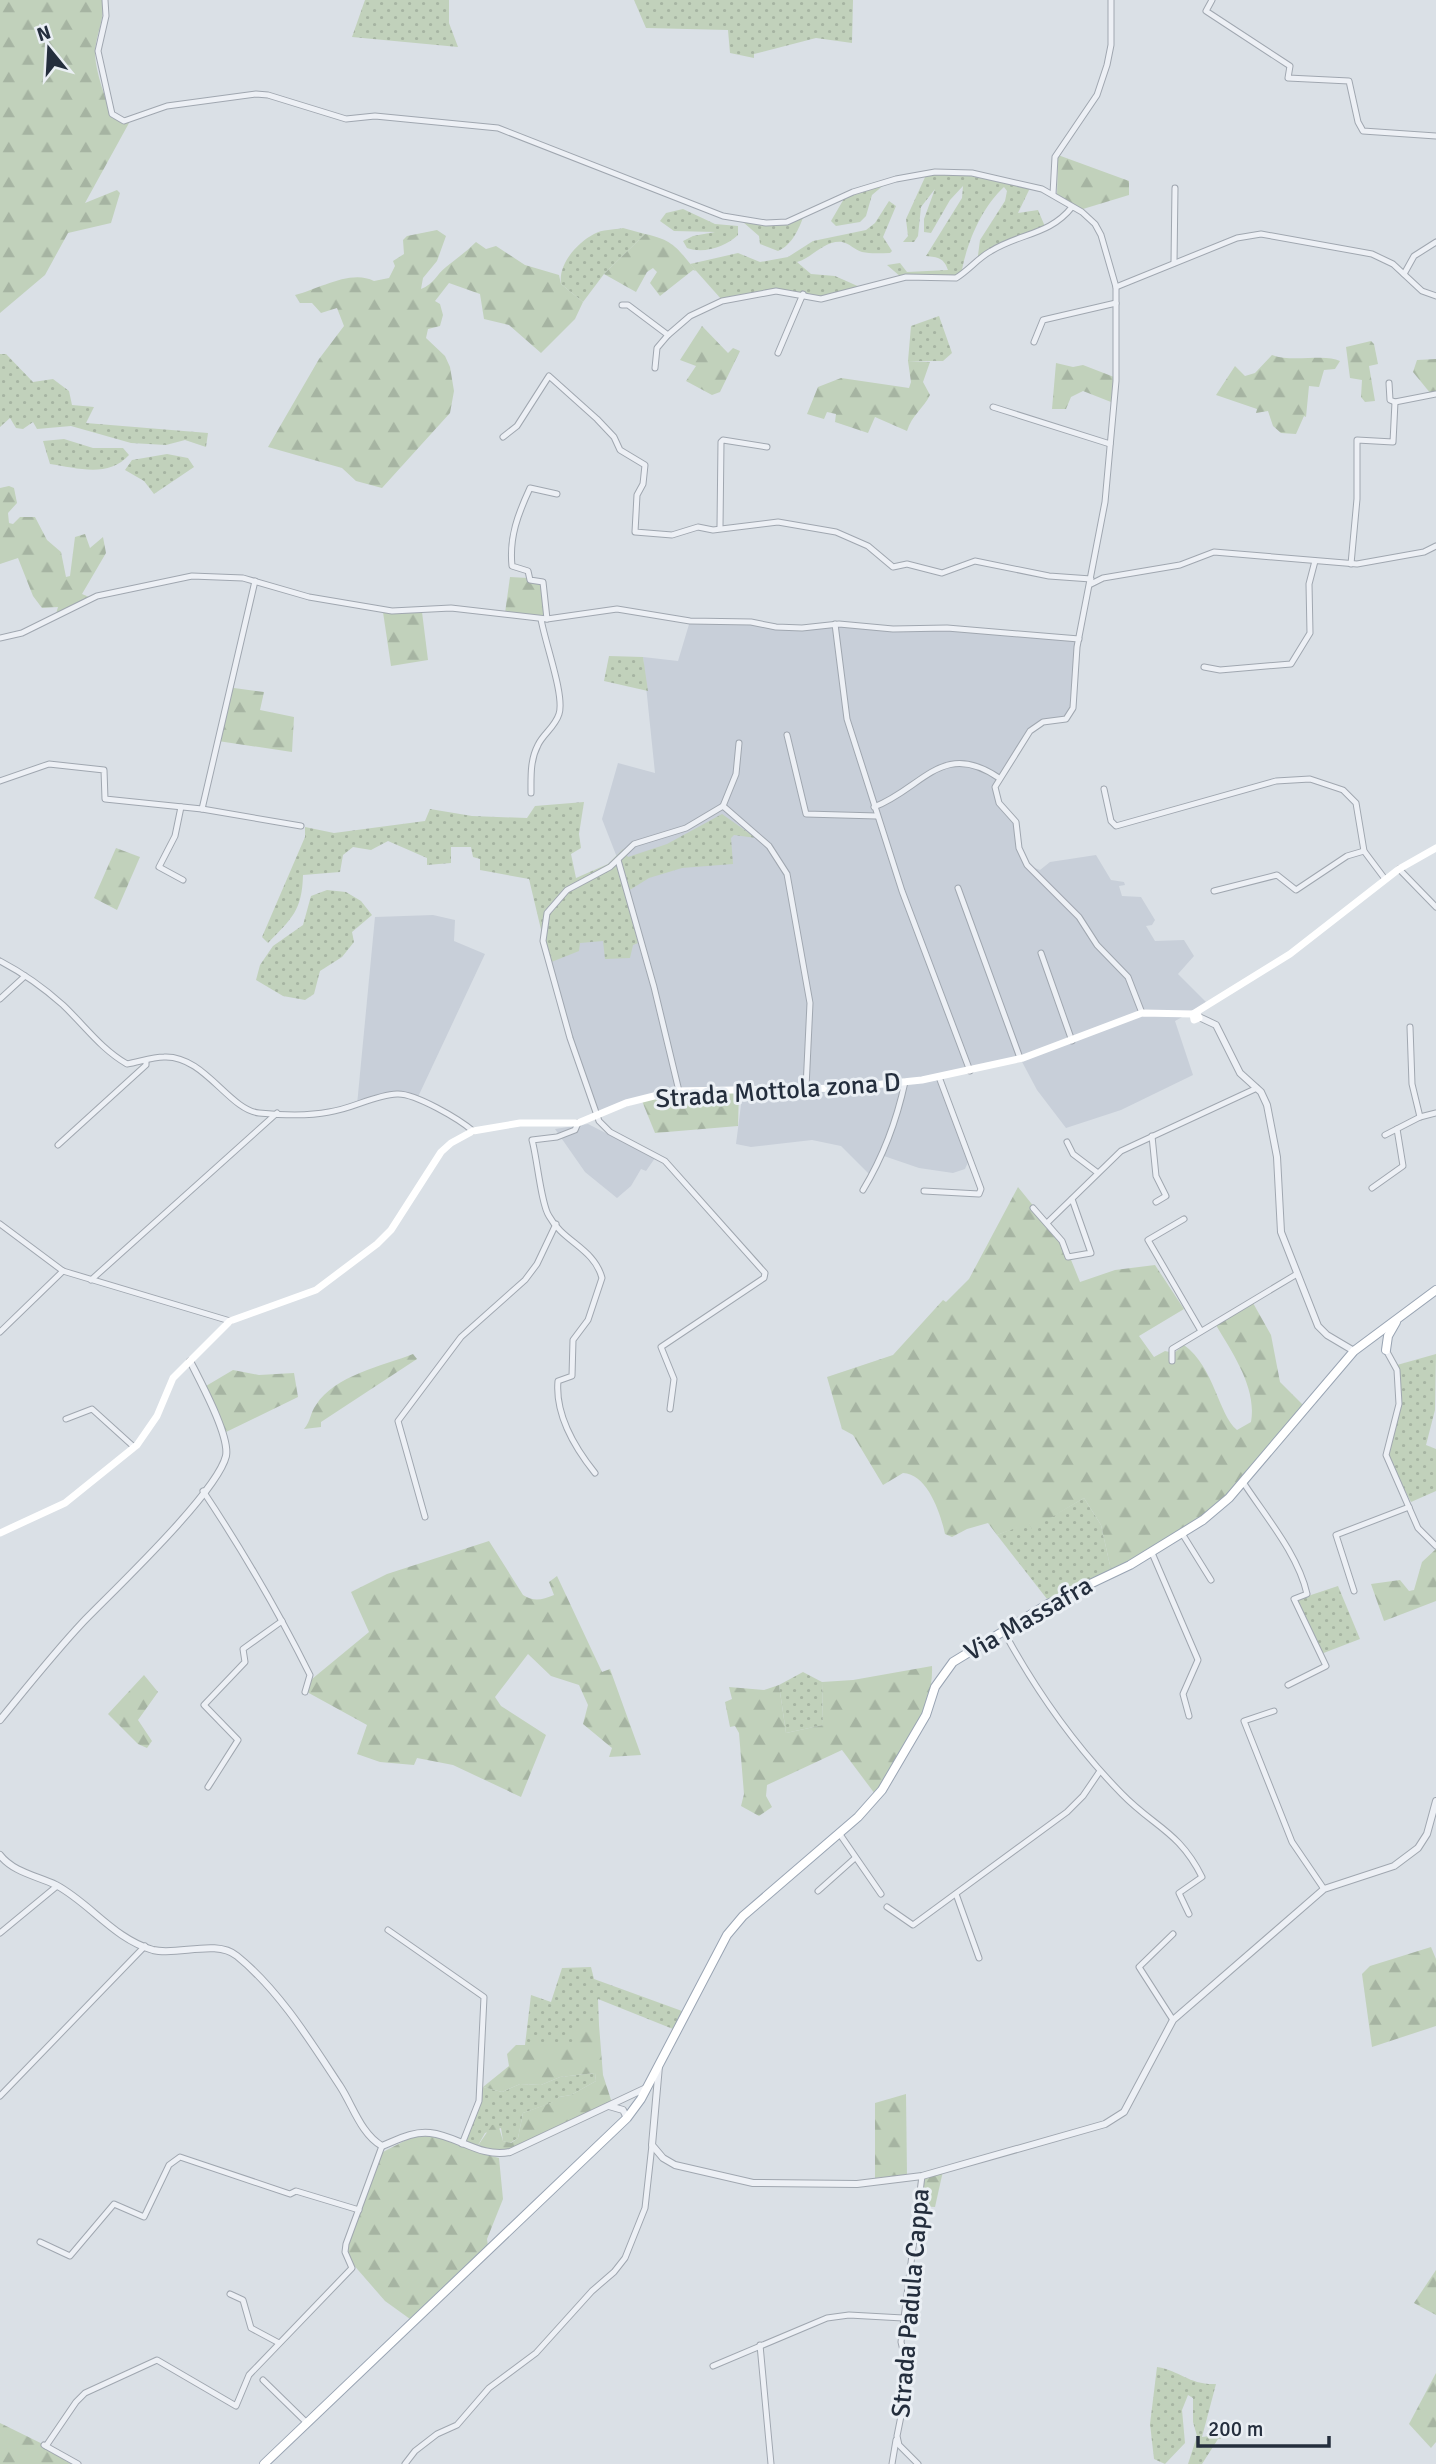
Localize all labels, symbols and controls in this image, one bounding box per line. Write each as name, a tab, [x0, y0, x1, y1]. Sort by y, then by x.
north arrow	[14, 14, 84, 84]
text: N	[34, 20, 54, 47]
street label: Strada Mottola zona D	[654, 1066, 902, 1116]
street label: Via Massafra	[959, 1569, 1098, 1668]
street label: Strada Padula Cappa	[885, 2187, 937, 2419]
scale bar	[1198, 2404, 1329, 2448]
text: 200 m	[1208, 2416, 1263, 2442]

